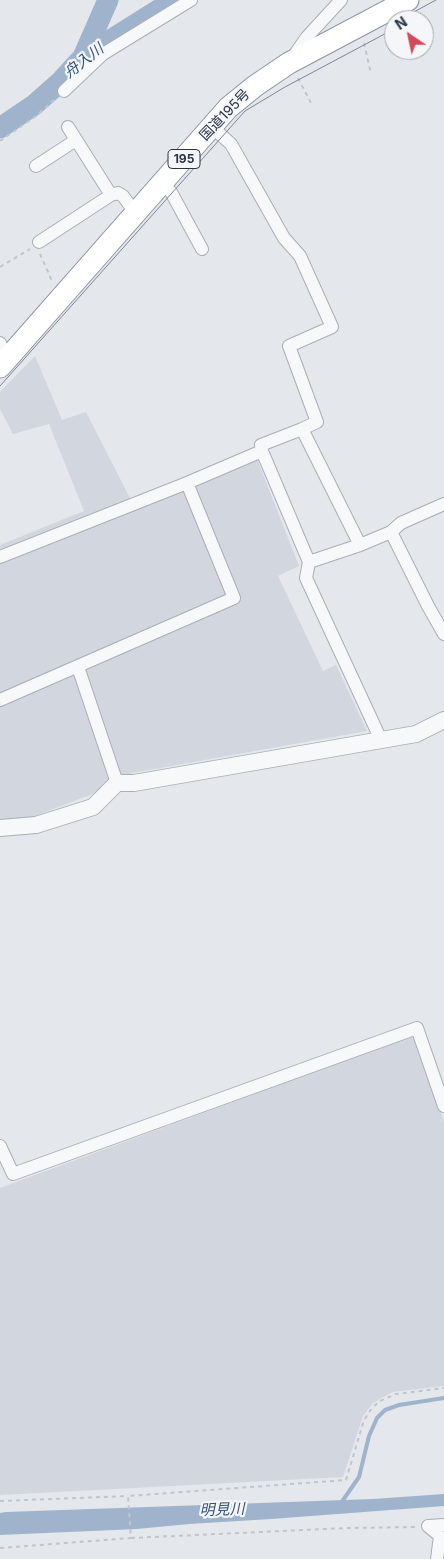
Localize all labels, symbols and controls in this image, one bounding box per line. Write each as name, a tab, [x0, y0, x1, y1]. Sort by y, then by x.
north arrow	[384, 10, 434, 60]
text: N	[392, 13, 410, 33]
water label: 舟入川	[61, 40, 107, 82]
street label: 国道195号	[196, 86, 254, 144]
road number: 195	[168, 150, 200, 168]
water label: 明見川	[199, 1500, 245, 1520]

